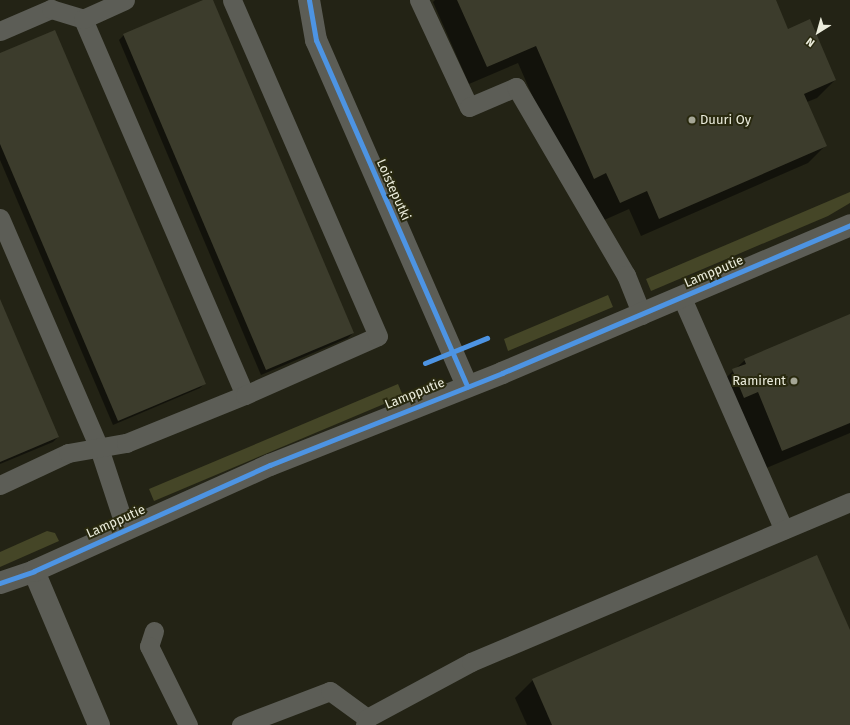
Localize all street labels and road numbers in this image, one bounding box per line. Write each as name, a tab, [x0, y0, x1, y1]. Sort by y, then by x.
street label: Loisteputki	[373, 157, 413, 223]
street label: Lampputie	[682, 253, 746, 291]
street label: Lampputie	[383, 375, 447, 413]
street label: Lampputie	[84, 502, 148, 542]

